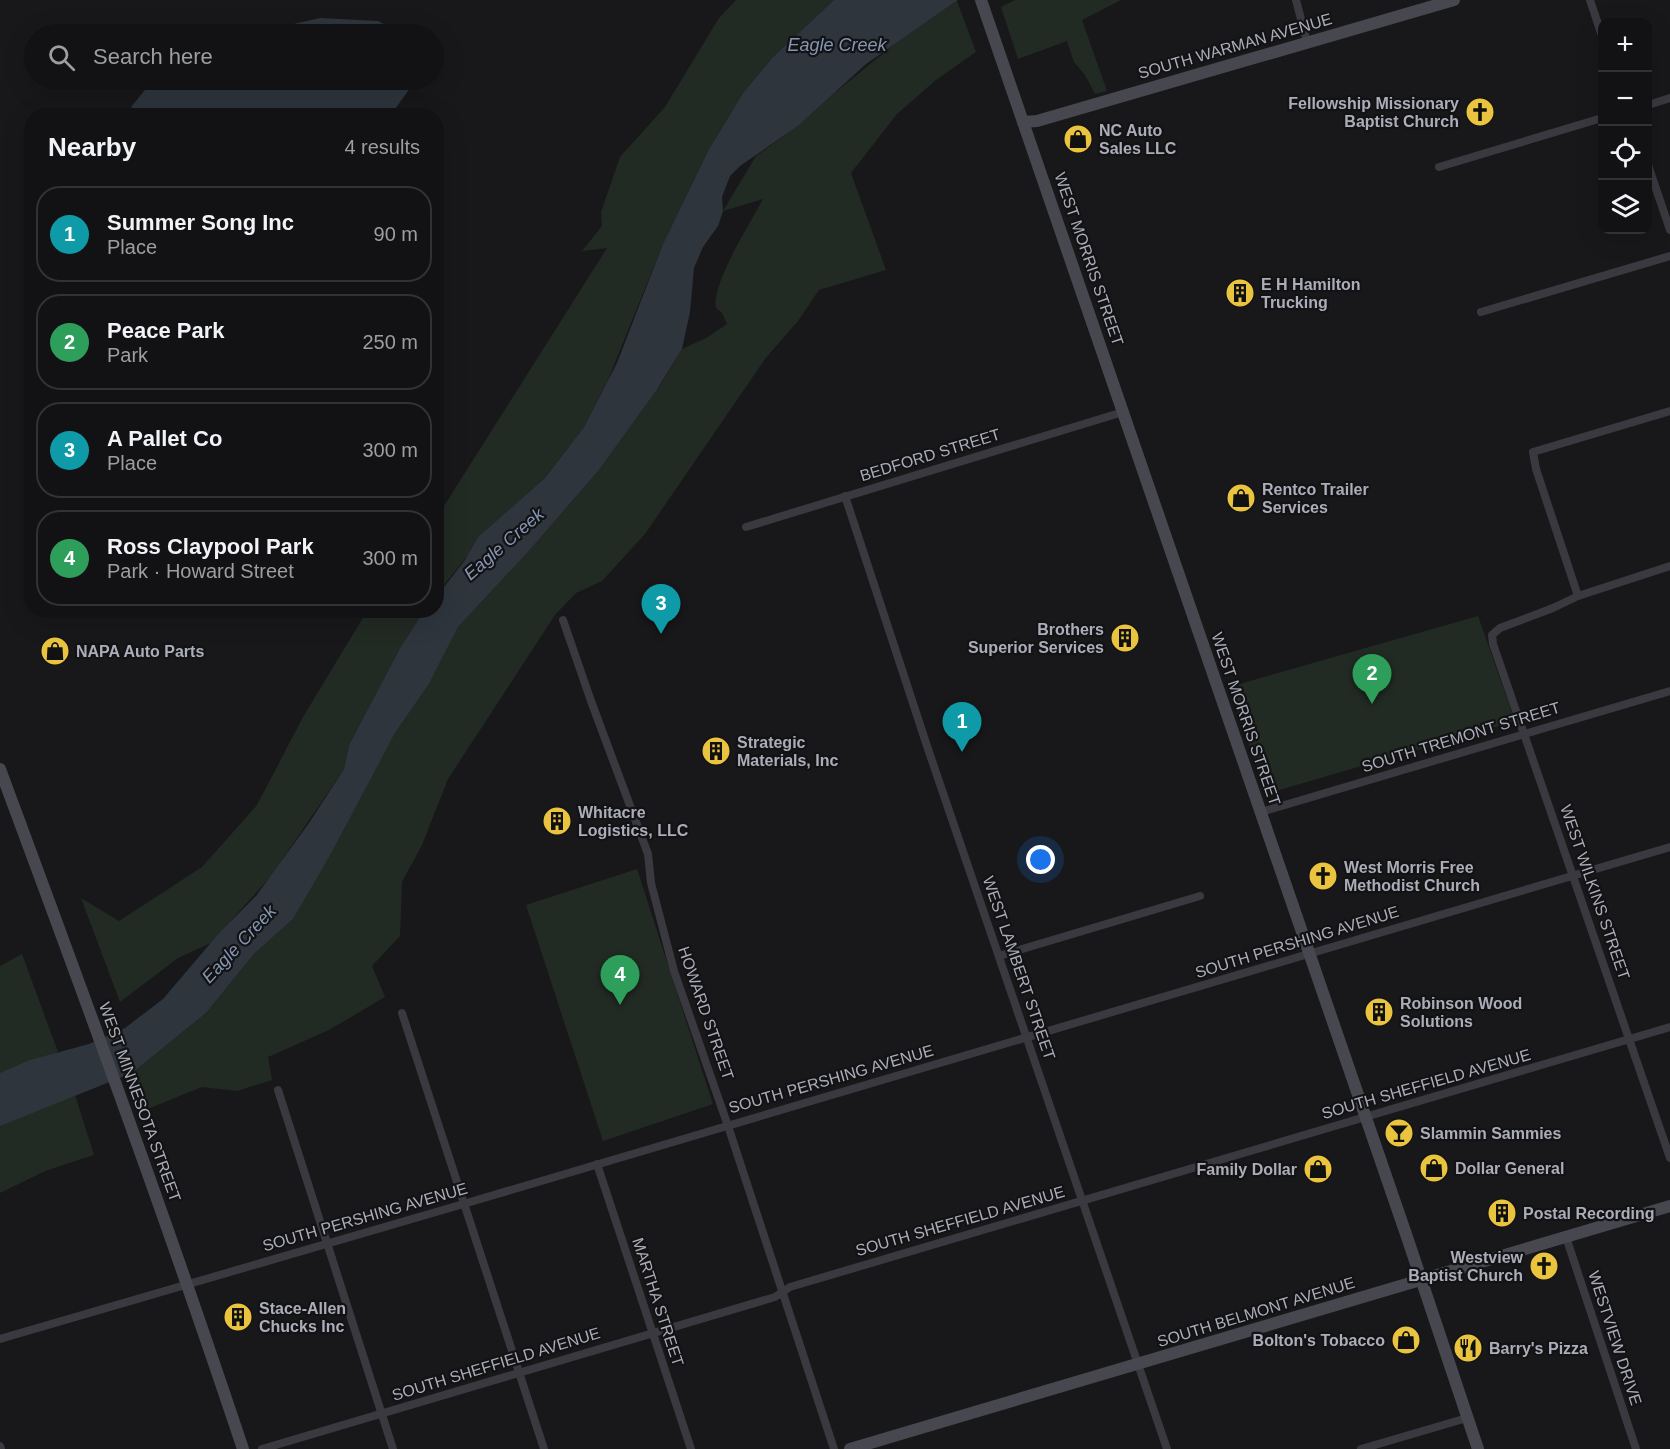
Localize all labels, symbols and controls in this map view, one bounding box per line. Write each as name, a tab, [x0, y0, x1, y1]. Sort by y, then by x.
street label: SOUTH WARMAN AVENUE	[1136, 10, 1334, 82]
map controls	[1598, 18, 1652, 234]
button: +	[1598, 18, 1652, 72]
search box	[24, 24, 444, 90]
water label: Eagle Creek	[787, 35, 888, 55]
icon: search	[45, 41, 78, 74]
text: Search here	[93, 44, 213, 69]
button: −	[1598, 72, 1652, 126]
place label: Fellowship Missionary Baptist Church	[1288, 95, 1459, 130]
church icon: Fellowship Missionary Baptist Church	[1464, 96, 1496, 128]
place label: NC Auto Sales LLC	[1099, 122, 1177, 157]
shop icon: NC Auto Sales LLC	[1062, 123, 1094, 155]
button: locate	[1598, 126, 1652, 180]
text: Nearby	[48, 132, 136, 162]
text: 4 results	[344, 136, 420, 158]
street label: WEST MORRIS STREET	[1051, 170, 1127, 348]
button: layers	[1598, 180, 1652, 234]
text: Summer Song Inc	[107, 210, 294, 235]
text: 1	[64, 223, 75, 245]
text: 90 m	[374, 223, 418, 245]
text: Place	[107, 236, 157, 258]
place label: E H Hamilton Trucking	[1261, 276, 1361, 311]
building icon: E H Hamilton Trucking	[1224, 277, 1256, 309]
text: Peace Park	[107, 318, 224, 343]
text: 2	[64, 331, 75, 353]
text: 250 m	[362, 331, 418, 353]
text: Park	[107, 344, 148, 366]
street label: BEDFORD STREET	[858, 425, 1002, 484]
text: A Pallet Co	[107, 426, 222, 451]
text: 3	[64, 439, 75, 461]
text: 300 m	[362, 439, 418, 461]
text: Place	[107, 452, 157, 474]
place label: Rentco Trailer Services	[1262, 481, 1369, 516]
shop icon: Rentco Trailer Services	[1225, 482, 1257, 514]
water label: Eagle Creek	[460, 503, 549, 584]
text: Ross Claypool Park	[107, 534, 314, 559]
text: 4	[64, 547, 75, 569]
text: 300 m	[362, 547, 418, 569]
text: Park · Howard Street	[107, 560, 294, 582]
pin: 3	[642, 584, 680, 634]
place label: Brothers Superior Services	[968, 621, 1104, 656]
building icon: Brothers Superior Services	[1109, 622, 1141, 654]
street label: WEST MORRIS STREET	[1208, 630, 1284, 808]
shop icon: NAPA Auto Parts	[39, 635, 71, 667]
place label: NAPA Auto Parts	[76, 643, 204, 660]
pin: 2	[1352, 654, 1392, 704]
street label: SOUTH TREMONT STREET	[1360, 699, 1562, 775]
pin: 1	[942, 702, 982, 752]
place label: Strategic Materials, Inc	[737, 734, 838, 769]
building icon: Strategic Materials, Inc	[700, 735, 732, 767]
street label: WEST WILKINS STREET	[1557, 802, 1633, 982]
place label: Whitacre Logistics, LLC	[578, 804, 689, 839]
building icon: Whitacre Logistics, LLC	[541, 805, 573, 837]
your location	[1026, 845, 1055, 874]
place label: West Morris Free Methodist Church	[1344, 859, 1480, 894]
church icon: West Morris Free Methodist Church	[1307, 860, 1339, 892]
street label: WEST LAMBERT STREET	[980, 874, 1059, 1062]
water label: Eagle Creek	[198, 900, 281, 987]
street label: SOUTH PERSHING AVENUE	[1193, 903, 1401, 981]
street label: HOWARD STREET	[675, 944, 737, 1082]
pin: 4	[600, 956, 640, 1005]
place label: Robinson Wood Solutions	[1400, 995, 1522, 1030]
building icon: Robinson Wood Solutions	[1363, 996, 1395, 1028]
street label: WEST MINNESOTA STREET	[96, 1000, 184, 1204]
street label: SOUTH PERSHING AVENUE	[727, 1042, 935, 1116]
street label: SOUTH SHEFFIELD AVENUE	[1320, 1046, 1532, 1122]
bar icon: Slammin Sammies	[1383, 1117, 1415, 1149]
place label: Slammin Sammies	[1420, 1125, 1562, 1142]
shop icon: Dollar General	[1418, 1152, 1450, 1184]
shop icon: Family Dollar	[1302, 1153, 1334, 1185]
place label: Dollar General	[1455, 1160, 1564, 1177]
place label: Family Dollar	[1197, 1161, 1297, 1178]
street label: SOUTH PERSHING AVENUE	[261, 1180, 469, 1254]
street label: SOUTH SHEFFIELD AVENUE	[854, 1183, 1066, 1259]
building icon: Postal Recording	[1486, 1197, 1518, 1229]
place label: Postal Recording	[1523, 1205, 1655, 1222]
street label: MARTHA STREET	[629, 1236, 687, 1369]
place label: Westview Baptist Church	[1408, 1249, 1524, 1284]
church icon: Westview Baptist Church	[1528, 1250, 1560, 1282]
street label: WESTVIEW DRIVE	[1585, 1269, 1645, 1407]
street label: SOUTH BELMONT AVENUE	[1155, 1274, 1357, 1350]
place label: Stace-Allen Chucks Inc	[259, 1300, 346, 1335]
building icon: Stace-Allen Chucks Inc	[222, 1301, 254, 1333]
street label: SOUTH SHEFFIELD AVENUE	[390, 1324, 602, 1404]
shop icon: Bolton's Tobacco	[1390, 1324, 1422, 1356]
place label: Bolton's Tobacco	[1253, 1332, 1385, 1349]
restaurant icon: Barry's Pizza	[1452, 1332, 1484, 1364]
place label: Barry's Pizza	[1489, 1340, 1588, 1357]

